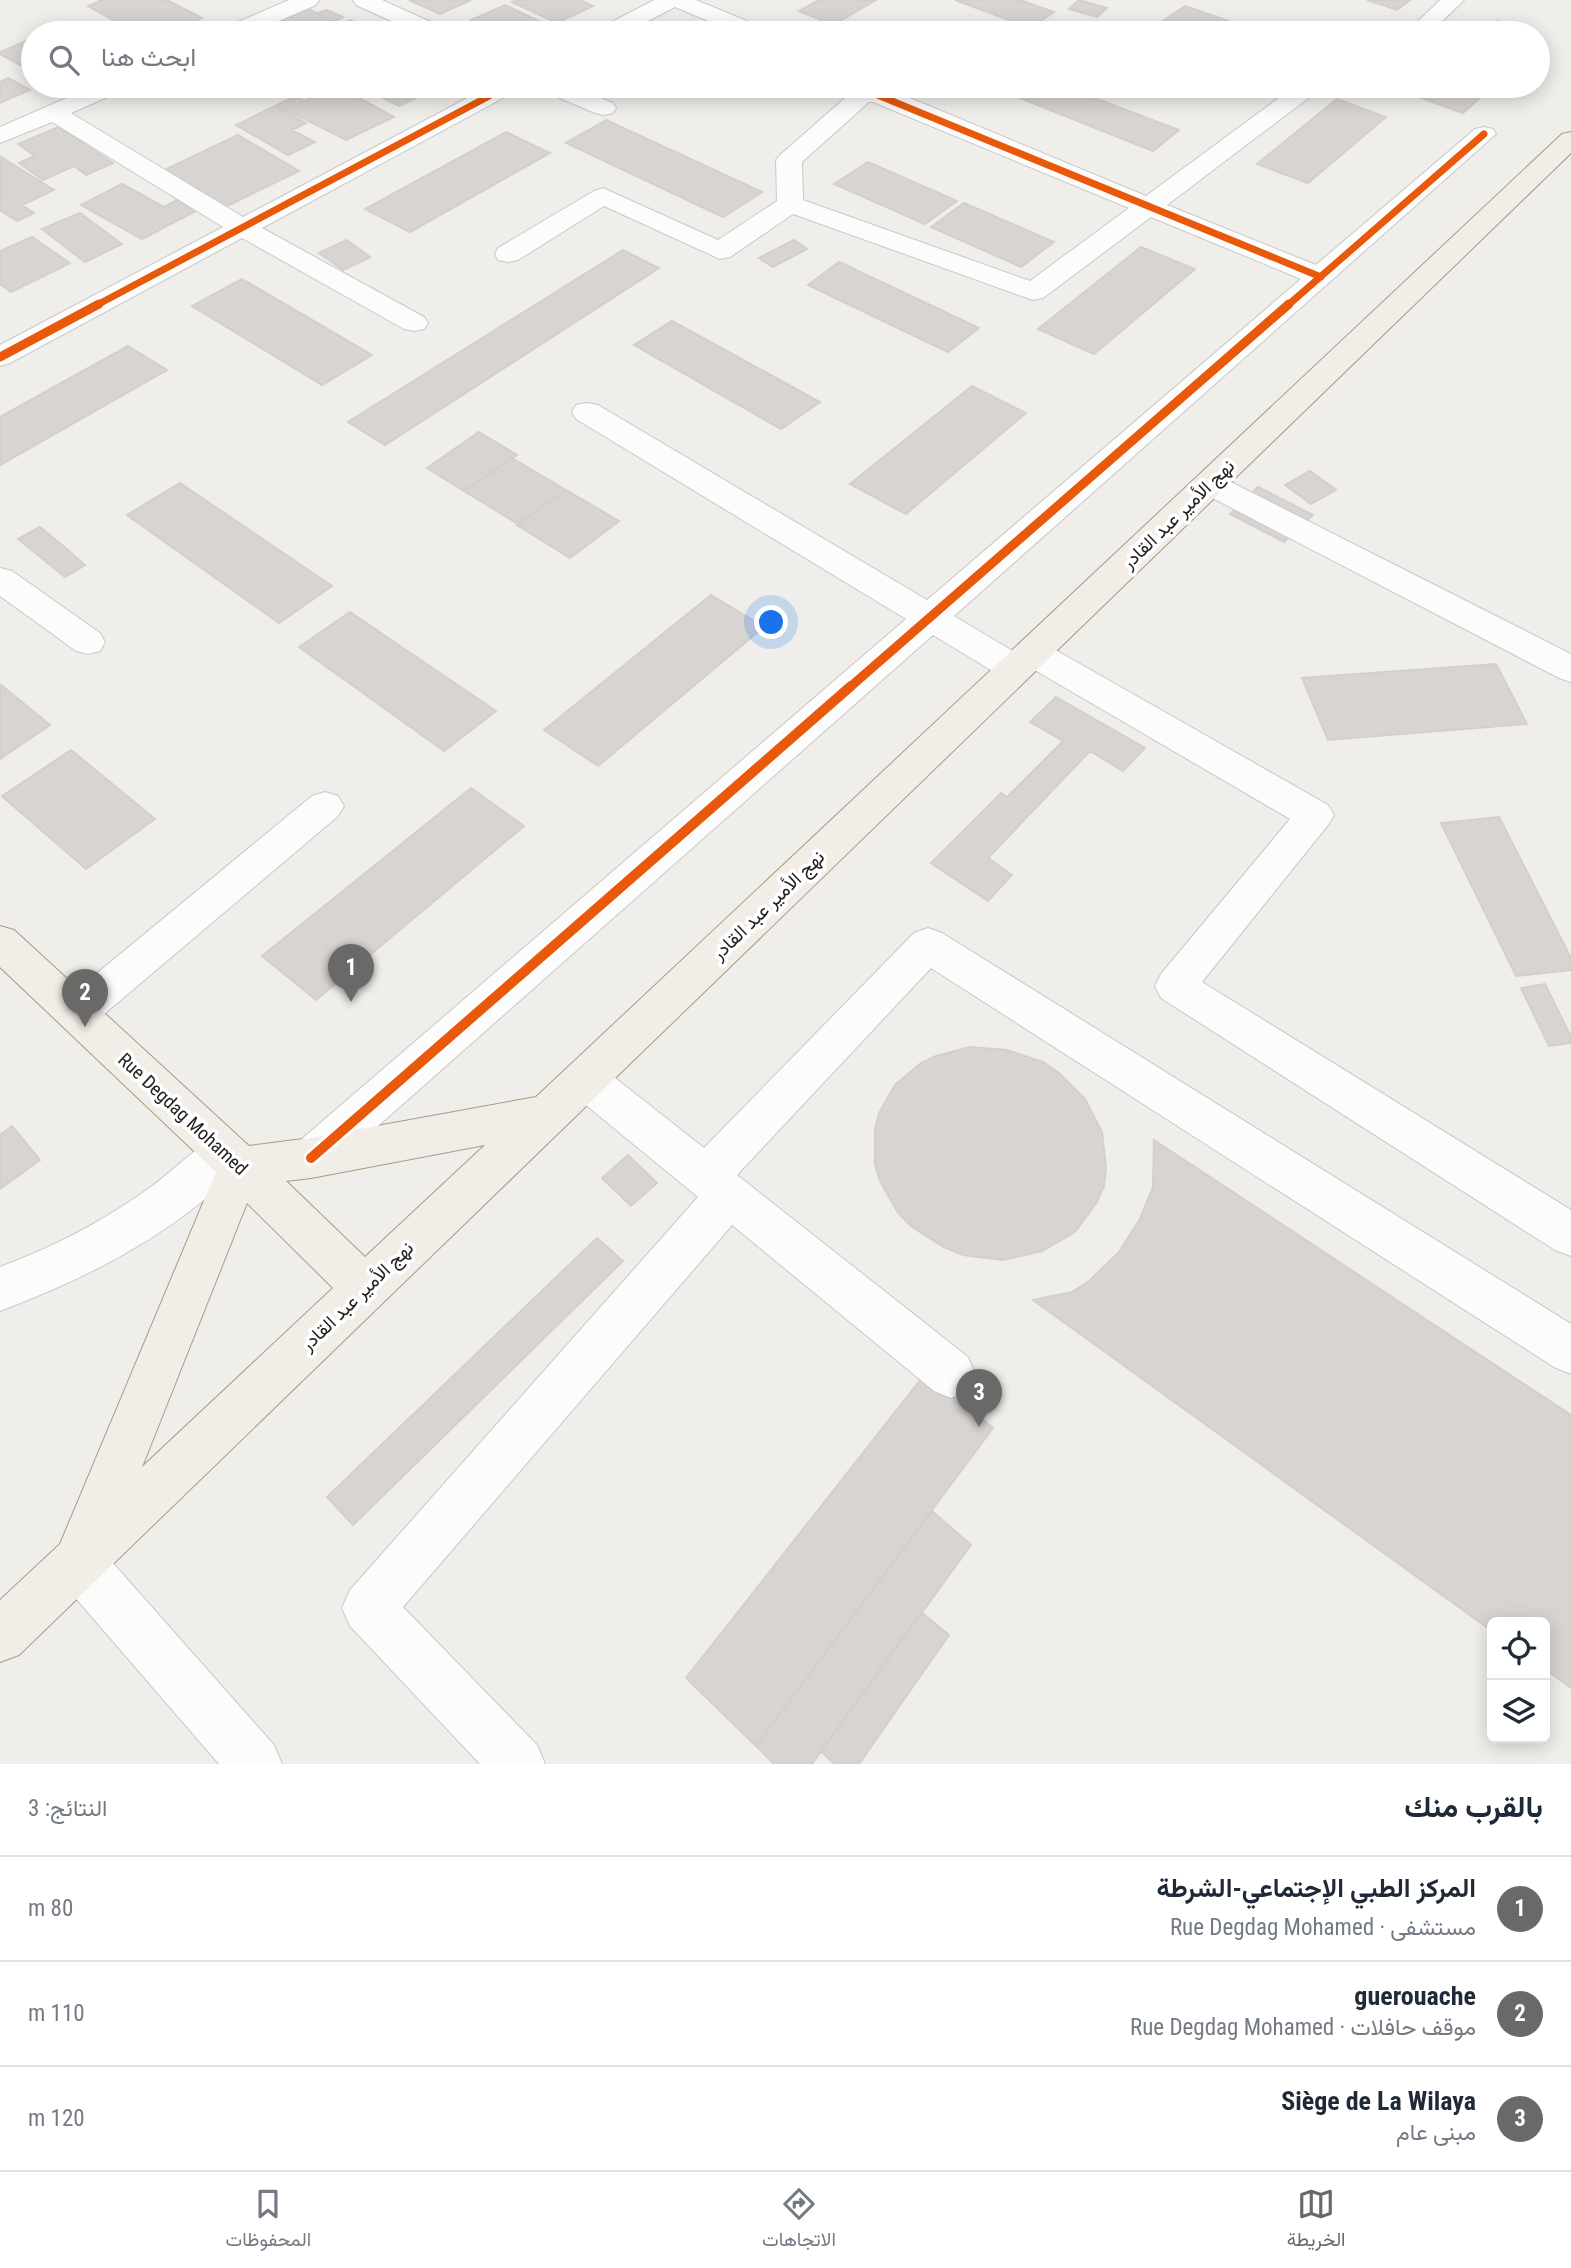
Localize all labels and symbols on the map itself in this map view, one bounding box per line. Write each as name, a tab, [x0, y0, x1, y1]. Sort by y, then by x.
street label: نهج الأمير عبد القادر	[1116, 454, 1241, 576]
your location	[754, 605, 788, 639]
street label: نهج الأمير عبد القادر	[706, 845, 831, 967]
pin: 1	[328, 944, 374, 1002]
pin: 2	[62, 969, 108, 1027]
street label: Rue Degdag Mohamed	[113, 1048, 253, 1180]
street label: نهج الأمير عبد القادر	[295, 1236, 420, 1358]
pin: 3	[956, 1369, 1002, 1427]

